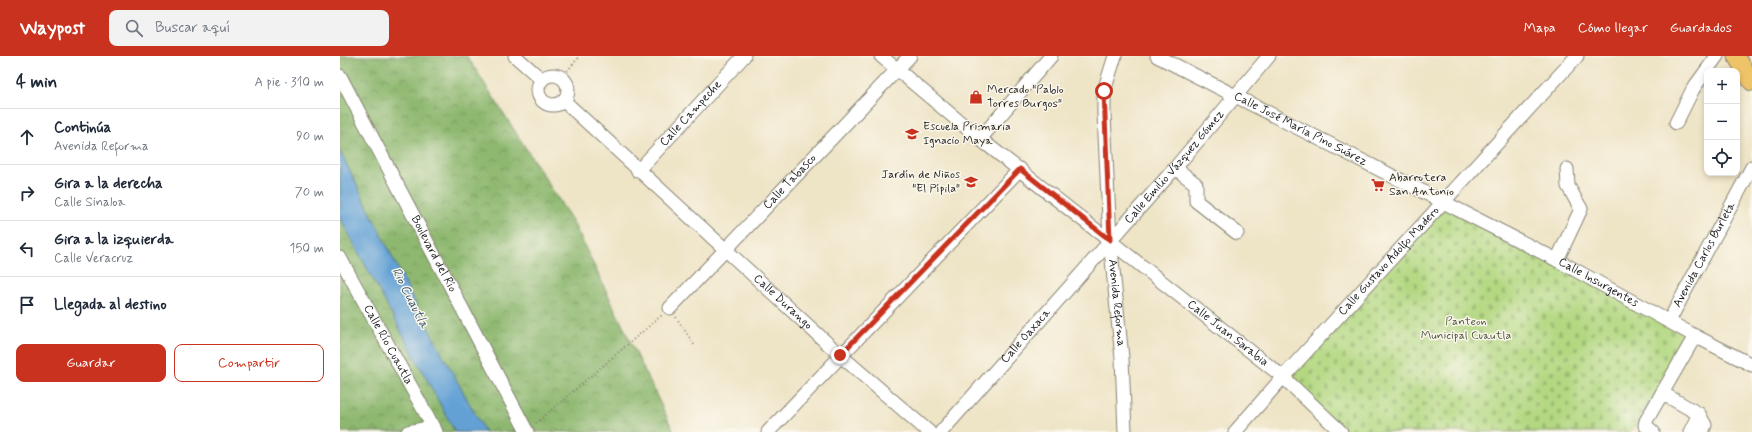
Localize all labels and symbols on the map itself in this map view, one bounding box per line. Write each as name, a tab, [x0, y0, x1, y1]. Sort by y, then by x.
street label: Calle Campeche	[656, 77, 725, 150]
place label: Mercado "Pablo Torres Burgos"	[987, 82, 1064, 112]
route start	[1095, 82, 1113, 100]
street label: Calle José María Pino Suárez	[1231, 88, 1370, 170]
shop icon: Mercado "Pablo Torres Burgos"	[968, 89, 984, 105]
street label: Calle Emilio Vázquez Gómez	[1121, 107, 1228, 227]
place label: Escuela Primaria Ignacio Maya	[923, 119, 1011, 149]
school or university icon: Escuela Primaria Ignacio Maya	[904, 126, 920, 142]
street label: Calle Tabasco	[760, 151, 820, 213]
place label: Jardín de Niños "El Pípila"	[881, 167, 961, 197]
place label: Abarrotera San Antonio	[1389, 170, 1454, 200]
school or university icon: Jardín de Niños "El Pípila"	[963, 174, 979, 190]
supermarket icon: Abarrotera San Antonio	[1370, 177, 1386, 193]
street label: Avenida Carlos Burleta	[1670, 199, 1740, 310]
street label: Calle Gustavo Adolfo Madero	[1335, 203, 1443, 319]
street label: Boulevard del Río	[407, 213, 460, 295]
street label: Calle Insurgentes	[1555, 254, 1642, 312]
street label: Avenida Reforma	[1104, 258, 1129, 347]
water label: Rio Cuautla	[388, 265, 433, 332]
street label: Calle Durango	[750, 271, 816, 333]
street label: Calle Juan Sarabia	[1184, 296, 1272, 371]
street label: Calle Río Cuautla	[359, 302, 416, 388]
street label: Calle Oaxaca	[997, 305, 1055, 367]
park label: Panteon Municipal Cuautla	[1421, 314, 1511, 344]
route end	[831, 346, 849, 364]

